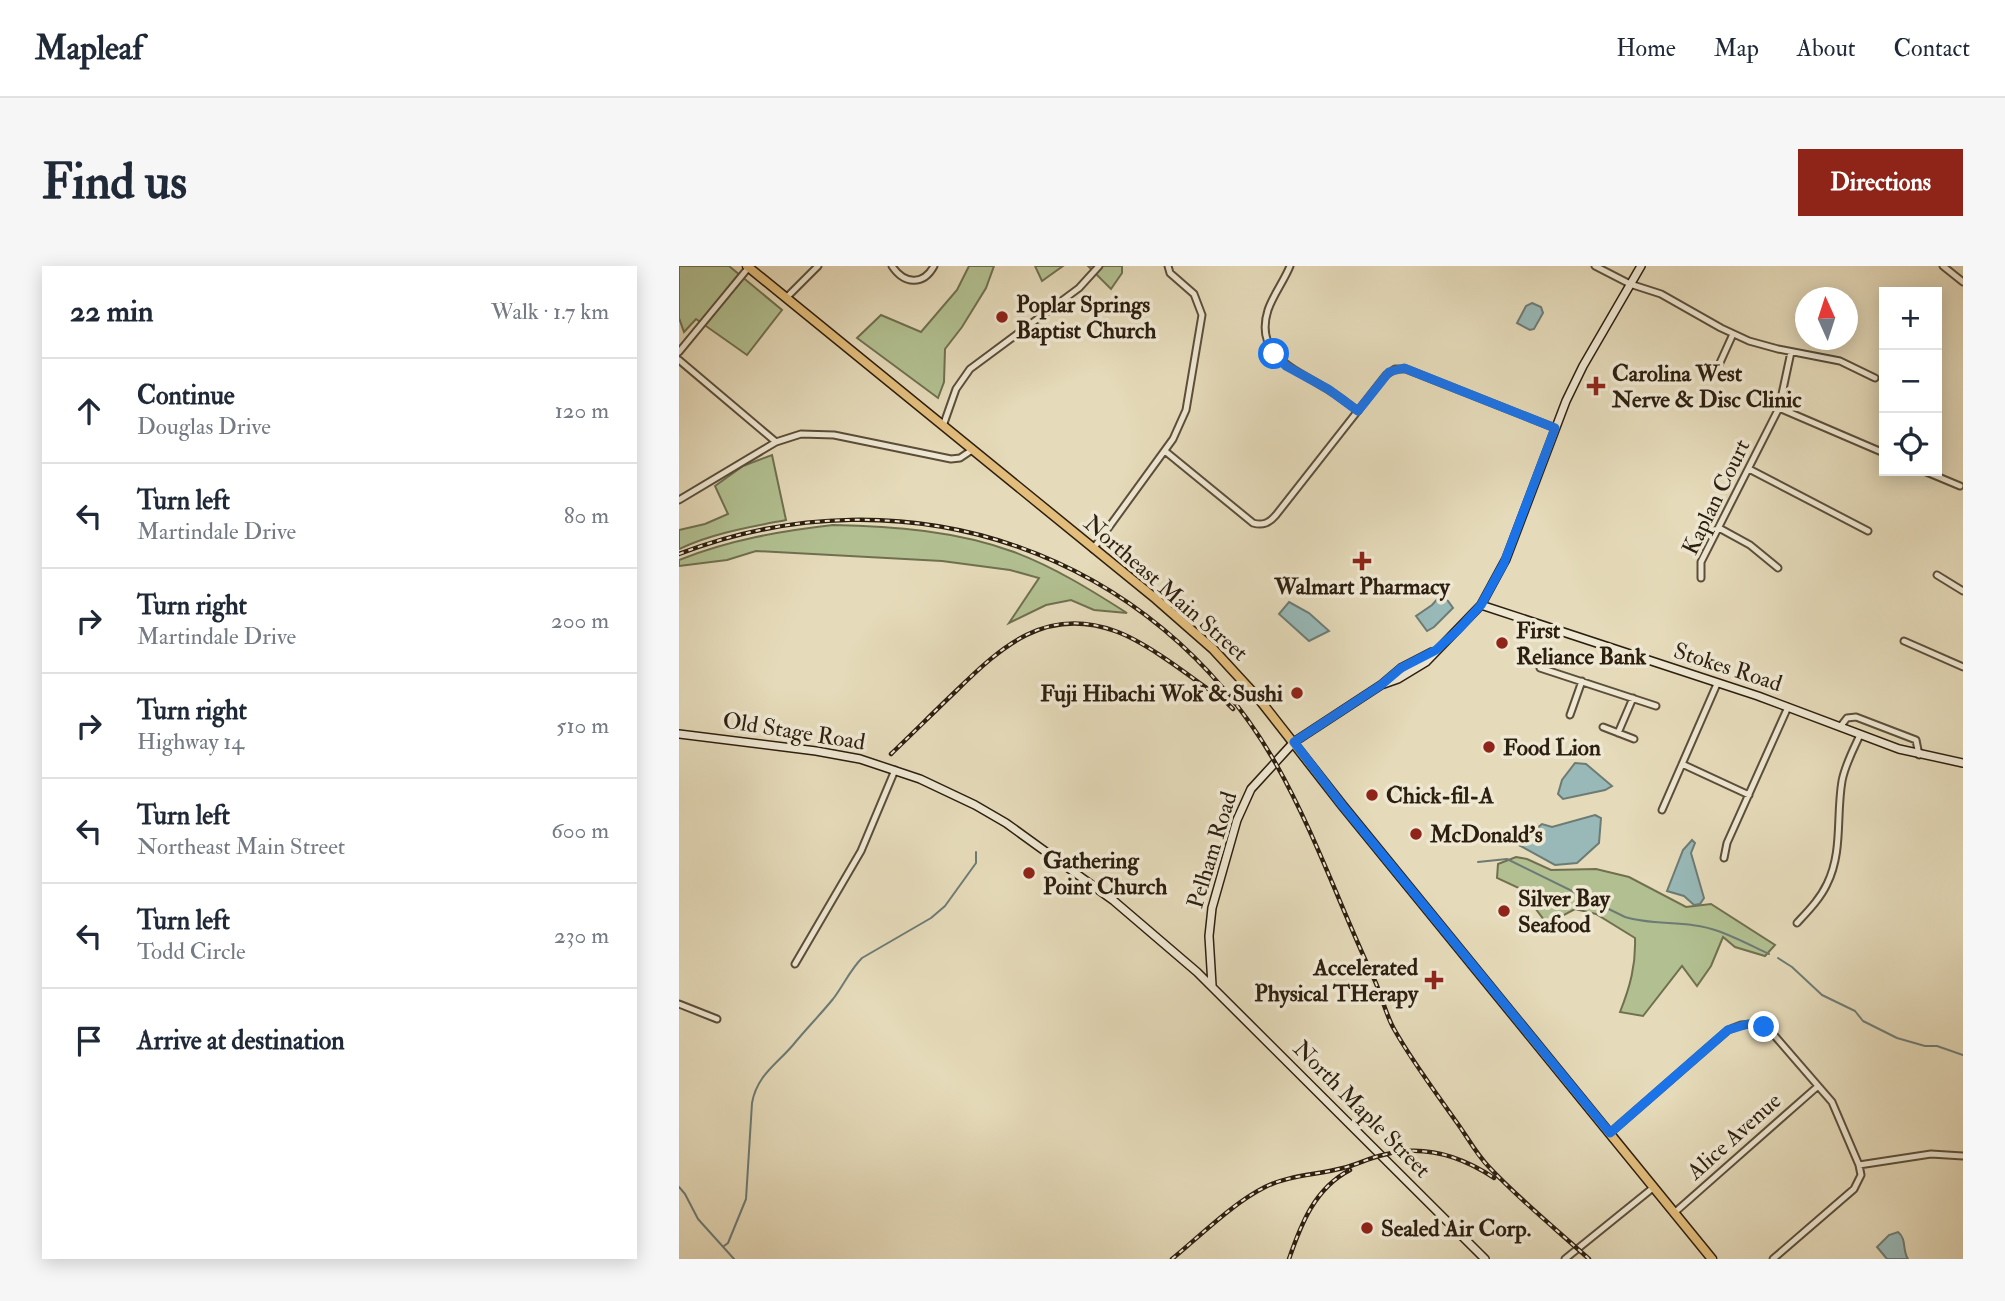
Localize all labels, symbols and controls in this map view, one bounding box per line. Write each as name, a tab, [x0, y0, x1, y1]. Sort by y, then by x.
text: Mapleaf	[35, 28, 143, 69]
text: Home	[1616, 33, 1676, 64]
text: Map	[1714, 33, 1759, 64]
text: About	[1797, 33, 1856, 64]
text: Contact	[1894, 33, 1970, 64]
button: Directions	[1798, 149, 1963, 216]
text: Find us	[42, 152, 187, 213]
north arrow	[1795, 287, 1858, 350]
map controls	[1879, 287, 1942, 476]
button: +	[1879, 287, 1942, 350]
place label: Poplar Springs Baptist Church	[1016, 290, 1156, 346]
text: 22 min	[70, 293, 153, 330]
text: Walk · 1.7 km	[491, 297, 609, 326]
marker: Poplar Springs Baptist Church	[994, 309, 1010, 325]
route start	[1258, 338, 1289, 369]
button: −	[1879, 350, 1942, 413]
place label: Carolina West Nerve & Disc Clinic	[1611, 359, 1802, 414]
marker: Carolina West Nerve & Disc Clinic	[1586, 376, 1606, 396]
text: Continue	[137, 380, 235, 412]
icon: ahead	[70, 392, 108, 430]
text: 120 m	[555, 396, 609, 425]
text: Douglas Drive	[137, 412, 271, 441]
button: locate	[1879, 413, 1942, 476]
street label: Kaplan Court	[1676, 435, 1757, 560]
text: Turn left	[137, 485, 230, 517]
icon: left	[70, 497, 108, 535]
text: 80 m	[564, 501, 609, 530]
street label: Northeast Main Street	[1078, 509, 1254, 667]
text: Martindale Drive	[137, 517, 296, 546]
marker: Walmart Pharmacy	[1354, 553, 1370, 569]
place label: Walmart Pharmacy	[1273, 572, 1450, 602]
text: Turn right	[137, 590, 247, 622]
icon: right	[70, 602, 108, 640]
text: 200 m	[551, 606, 609, 635]
place label: First Reliance Bank	[1516, 616, 1647, 671]
text: Martindale Drive	[137, 622, 296, 651]
marker: First Reliance Bank	[1494, 635, 1510, 651]
street label: Stokes Road	[1670, 636, 1786, 698]
place label: Fuji Hibachi Wok & Sushi	[1040, 679, 1283, 708]
marker: Fuji Hibachi Wok & Sushi	[1289, 685, 1305, 701]
text: Turn right	[137, 695, 247, 727]
street label: Old Stage Road	[721, 705, 867, 757]
icon: right	[70, 707, 108, 745]
text: 510 m	[556, 711, 609, 740]
text: Highway 14	[137, 727, 244, 756]
place label: Food Lion	[1503, 733, 1601, 762]
marker: Food Lion	[1481, 739, 1497, 755]
place label: Chick-fil-A	[1386, 781, 1494, 810]
marker: Chick-fil-A	[1364, 787, 1380, 803]
street label: Pelham Road	[1180, 788, 1244, 912]
text: Turn left	[137, 800, 230, 832]
icon: left	[70, 812, 108, 850]
text: 600 m	[551, 816, 609, 845]
place label: McDonald's	[1429, 820, 1543, 849]
marker: McDonald's	[1408, 826, 1424, 842]
text: Northeast Main Street	[137, 832, 345, 861]
place label: Gathering Point Church	[1043, 846, 1167, 901]
marker: Gathering Point Church	[1021, 865, 1037, 881]
place label: Silver Bay Seafood	[1518, 884, 1611, 939]
marker: Silver Bay Seafood	[1496, 903, 1512, 919]
text: Turn left	[137, 905, 230, 937]
icon: left	[70, 917, 108, 955]
text: 230 m	[554, 921, 609, 950]
text: Todd Circle	[137, 937, 246, 966]
place label: Accelerated Physical THerapy	[1254, 953, 1419, 1009]
marker: Accelerated Physical THerapy	[1424, 970, 1444, 990]
route end	[1748, 1011, 1779, 1042]
icon: arrive	[70, 1022, 108, 1060]
text: Arrive at destination	[137, 1025, 345, 1057]
street label: North Maple Street	[1286, 1034, 1437, 1185]
street label: Alice Avenue	[1680, 1086, 1787, 1187]
place label: Sealed Air Corp.	[1381, 1214, 1531, 1244]
marker: Sealed Air Corp.	[1359, 1220, 1375, 1236]

